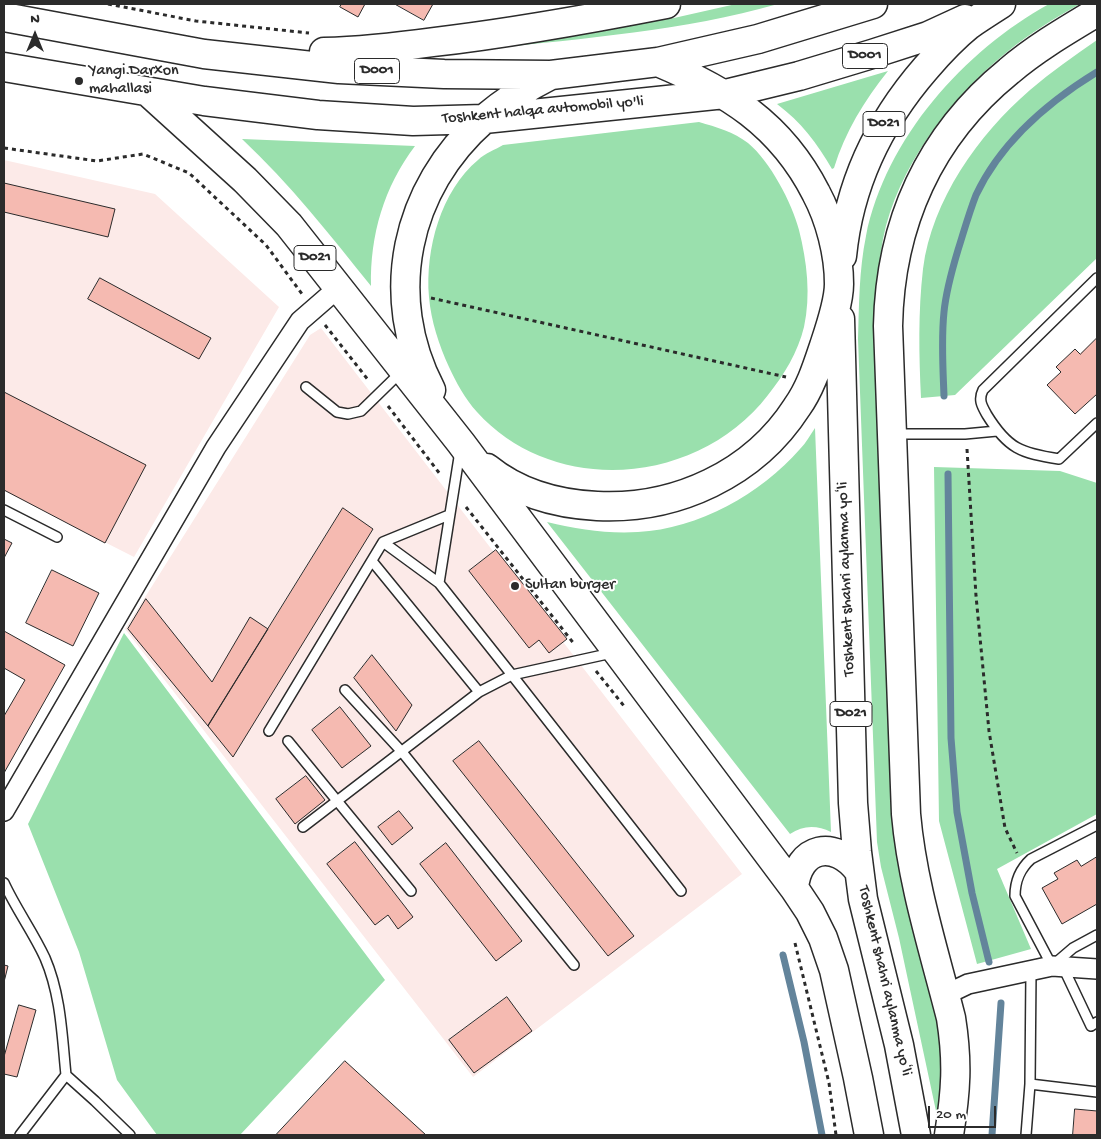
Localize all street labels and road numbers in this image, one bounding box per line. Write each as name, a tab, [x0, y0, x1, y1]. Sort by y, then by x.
road number: D001	[842, 44, 888, 68]
road number: D001	[354, 58, 400, 84]
street label: Toshkent halqa avtomobil yo'li	[441, 93, 645, 129]
road number: D021	[863, 112, 905, 136]
road number: D021	[294, 246, 336, 270]
street label: Toshkent shahri aylanma yoʻli	[834, 481, 860, 677]
road number: D021	[830, 702, 872, 726]
street label: Toshkent shahri aylanma yoʻli	[853, 884, 915, 1078]

